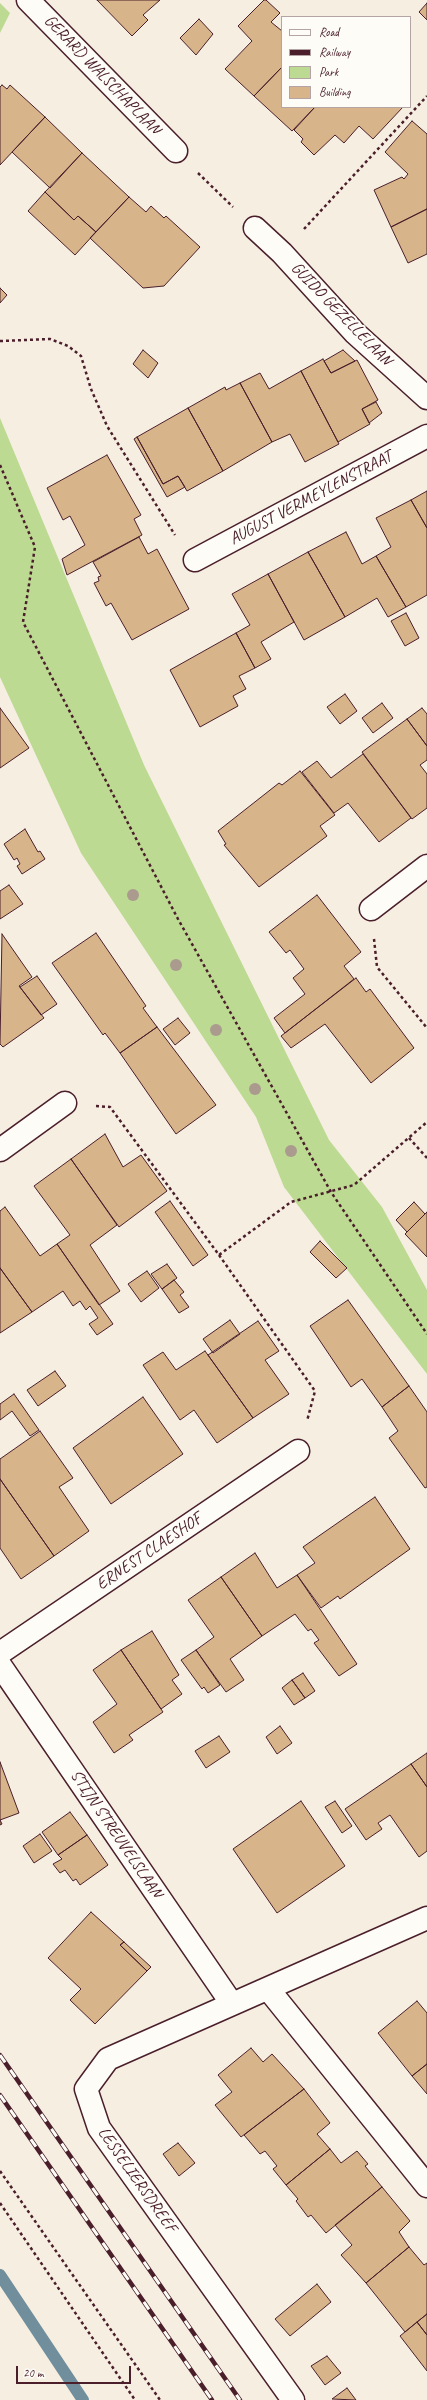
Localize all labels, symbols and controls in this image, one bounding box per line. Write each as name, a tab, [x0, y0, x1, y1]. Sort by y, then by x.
street label: GERARD WALSCHAPLAAN	[39, 11, 165, 139]
legend	[281, 16, 411, 108]
text: Road	[319, 24, 339, 40]
text: Railway	[319, 44, 350, 60]
text: Park	[319, 64, 338, 80]
text: Building	[319, 84, 351, 100]
street label: GUIDO GEZELLELAAN	[286, 258, 396, 370]
street label: AUGUST VERMEYLENSTRAAT	[226, 446, 396, 550]
street label: ERNEST CLAESHOF	[93, 1509, 205, 1595]
street label: STIJN STREUVELSLAAN	[66, 1766, 166, 1902]
street label: LESSELIERSDREEF	[93, 2123, 181, 2237]
scale bar	[18, 2358, 133, 2384]
text: 20 m	[23, 2365, 43, 2381]

